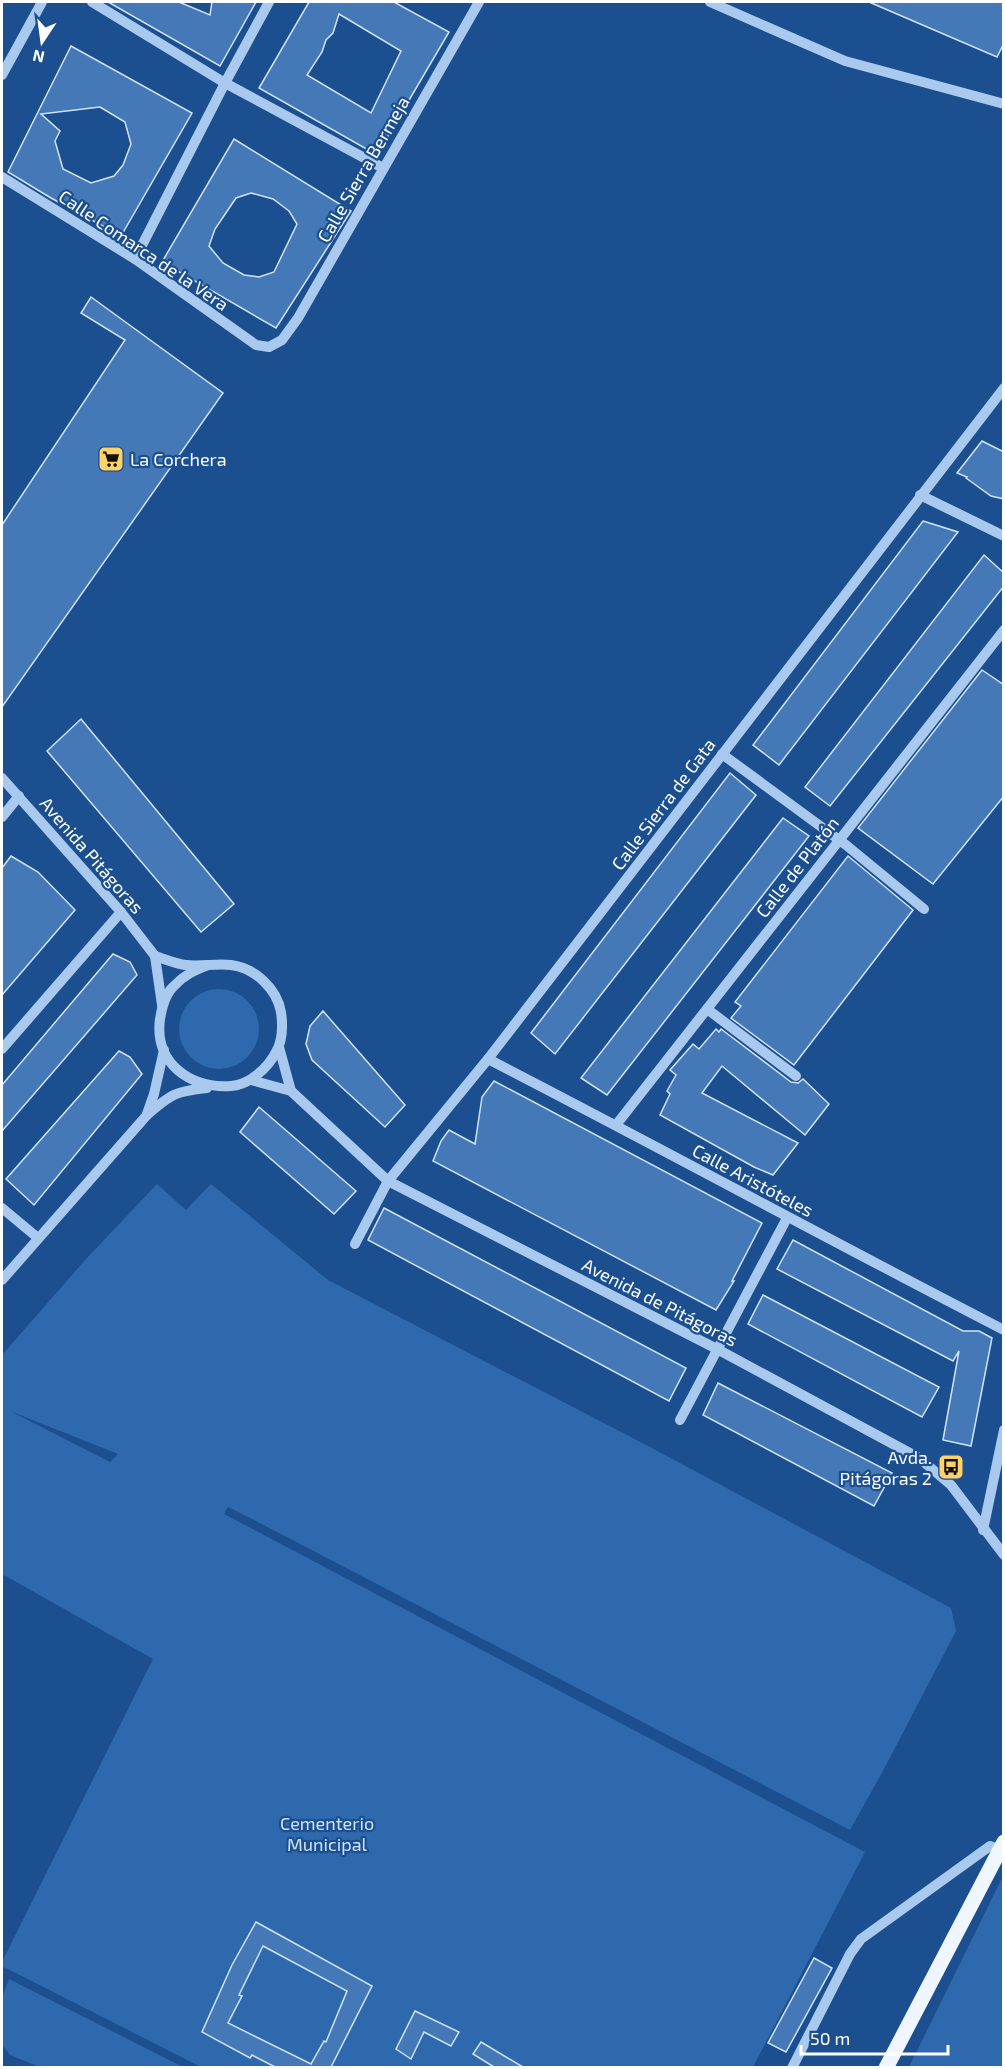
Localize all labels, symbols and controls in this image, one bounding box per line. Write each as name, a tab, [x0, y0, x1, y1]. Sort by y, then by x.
north arrow	[12, 12, 72, 72]
text: N	[31, 47, 46, 68]
street label: Calle Sierra Bermeja	[312, 92, 414, 246]
street label: Calle Comarca de la Vera	[55, 185, 233, 315]
supermarket icon: La Corchera	[96, 444, 126, 474]
place label: La Corchera	[130, 448, 227, 470]
street label: Calle Sierra de Gata	[606, 734, 720, 874]
street label: Avenida Pitágoras	[35, 792, 149, 918]
street label: Calle de Platón	[751, 812, 843, 922]
street label: Calle Aristóteles	[689, 1139, 817, 1221]
street label: Avenida de Pitágoras	[579, 1253, 741, 1351]
place label: Avda. Pitágoras 2	[840, 1446, 932, 1489]
bus stop icon: Avda. Pitágoras 2	[936, 1452, 966, 1482]
park label: Cementerio Municipal	[280, 1812, 374, 1855]
scale bar	[801, 2018, 948, 2056]
text: 50 m	[810, 2027, 850, 2049]

